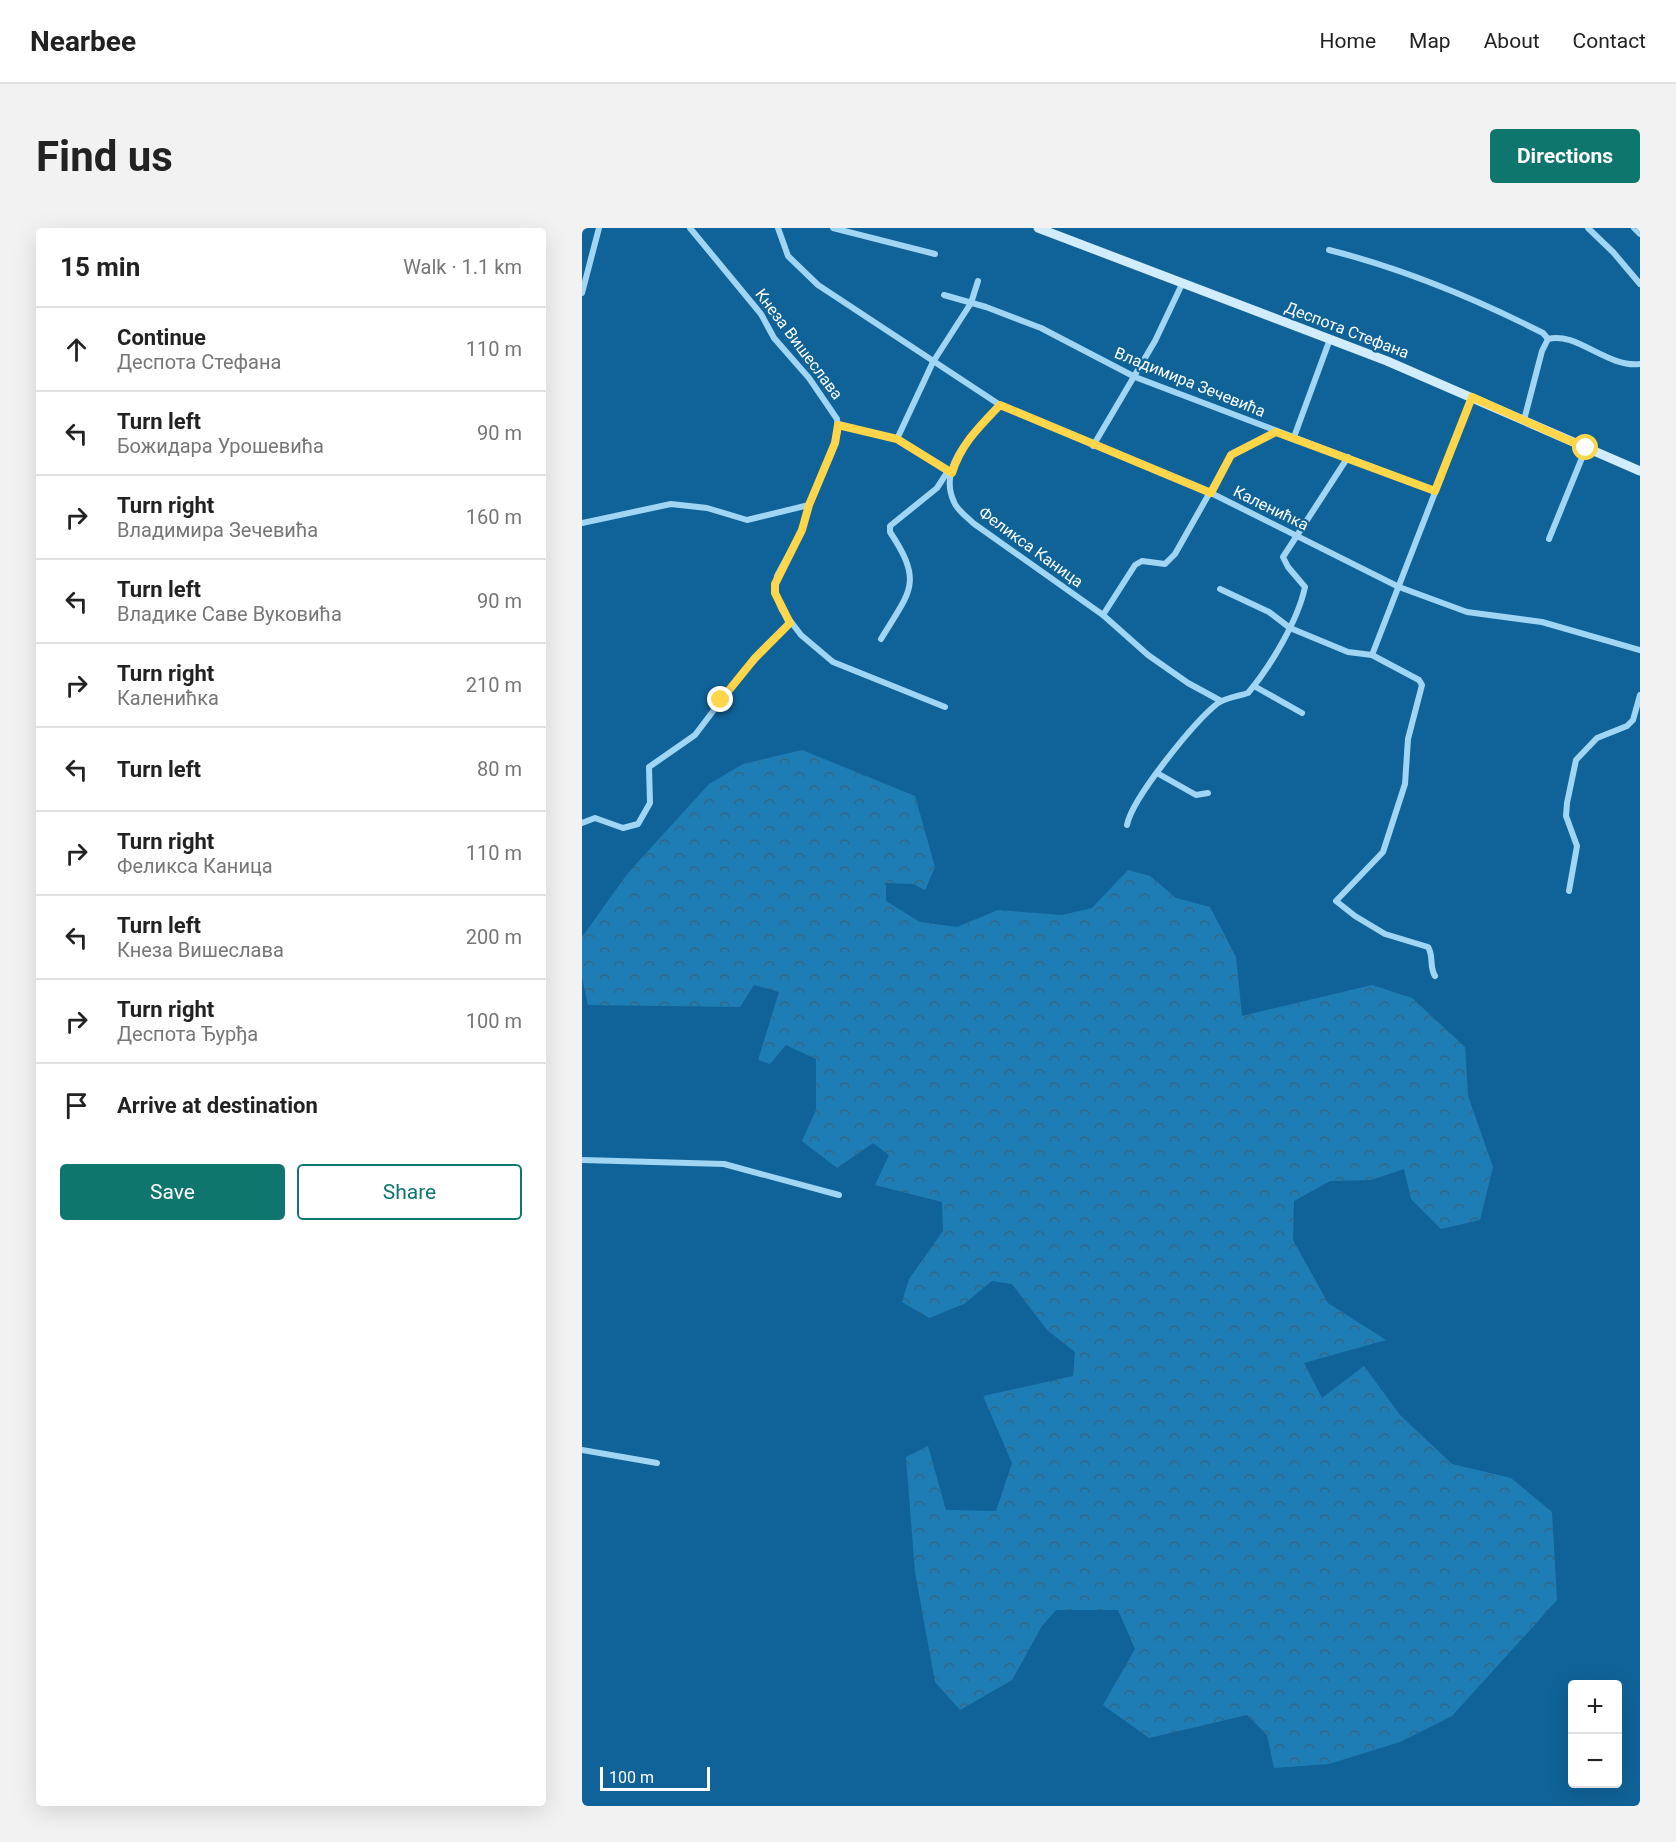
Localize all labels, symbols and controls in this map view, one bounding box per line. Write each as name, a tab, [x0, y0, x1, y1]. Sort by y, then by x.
text: Nearbee	[30, 25, 136, 58]
text: Home	[1320, 29, 1376, 53]
text: Map	[1409, 29, 1451, 53]
text: About	[1484, 29, 1540, 53]
text: Contact	[1573, 29, 1646, 53]
button: Directions	[1490, 129, 1640, 183]
text: Find us	[36, 132, 173, 181]
text: 15 min	[60, 252, 140, 282]
text: Walk · 1.1 km	[403, 255, 522, 279]
street label: Кнеза Вишеслава	[751, 285, 847, 403]
street label: Деспота Стефана	[1282, 298, 1412, 362]
text: Continue	[117, 325, 206, 350]
icon: ahead	[60, 333, 93, 366]
text: 110 m	[466, 337, 522, 361]
street label: Владимира Зечевића	[1112, 343, 1268, 421]
text: Деспота Стефана	[117, 350, 281, 374]
text: Turn left	[117, 409, 201, 434]
icon: left	[60, 417, 93, 450]
text: 90 m	[477, 421, 522, 445]
text: Божидара Урошевића	[117, 434, 324, 458]
route start	[1572, 434, 1598, 460]
street label: Каленићка	[1230, 482, 1312, 534]
text: Turn right	[117, 493, 214, 518]
icon: right	[60, 501, 93, 534]
street label: Феликса Каница	[975, 503, 1087, 591]
text: 160 m	[466, 505, 522, 529]
text: Владимира Зечевића	[117, 518, 318, 542]
text: Turn left	[117, 577, 201, 602]
icon: left	[60, 585, 93, 618]
text: 90 m	[477, 589, 522, 613]
text: Владике Саве Вуковића	[117, 602, 342, 626]
text: Turn right	[117, 661, 214, 686]
icon: right	[60, 669, 93, 702]
text: 210 m	[466, 673, 522, 697]
text: Каленићка	[117, 686, 219, 710]
route end	[707, 686, 733, 712]
icon: left	[60, 753, 93, 786]
text: Turn left	[117, 757, 201, 782]
text: 80 m	[477, 757, 522, 781]
text: Turn right	[117, 829, 214, 854]
icon: right	[60, 837, 93, 870]
text: 110 m	[466, 841, 522, 865]
text: Феликса Каница	[117, 854, 273, 878]
text: Turn left	[117, 913, 201, 938]
icon: left	[60, 921, 93, 954]
text: 200 m	[466, 925, 522, 949]
text: Кнеза Вишеслава	[117, 938, 284, 962]
text: Turn right	[117, 997, 214, 1022]
icon: right	[60, 1005, 93, 1038]
text: 100 m	[466, 1009, 522, 1033]
text: Деспота Ђурђа	[117, 1022, 258, 1046]
icon: arrive	[60, 1089, 93, 1122]
text: Arrive at destination	[117, 1093, 318, 1118]
button: Save	[60, 1164, 285, 1220]
button: Share	[297, 1164, 522, 1220]
map controls	[1568, 1680, 1622, 1788]
button: +	[1568, 1680, 1622, 1734]
button: −	[1568, 1734, 1622, 1788]
scale bar	[600, 1764, 710, 1792]
text: 100 m	[609, 1768, 654, 1787]

